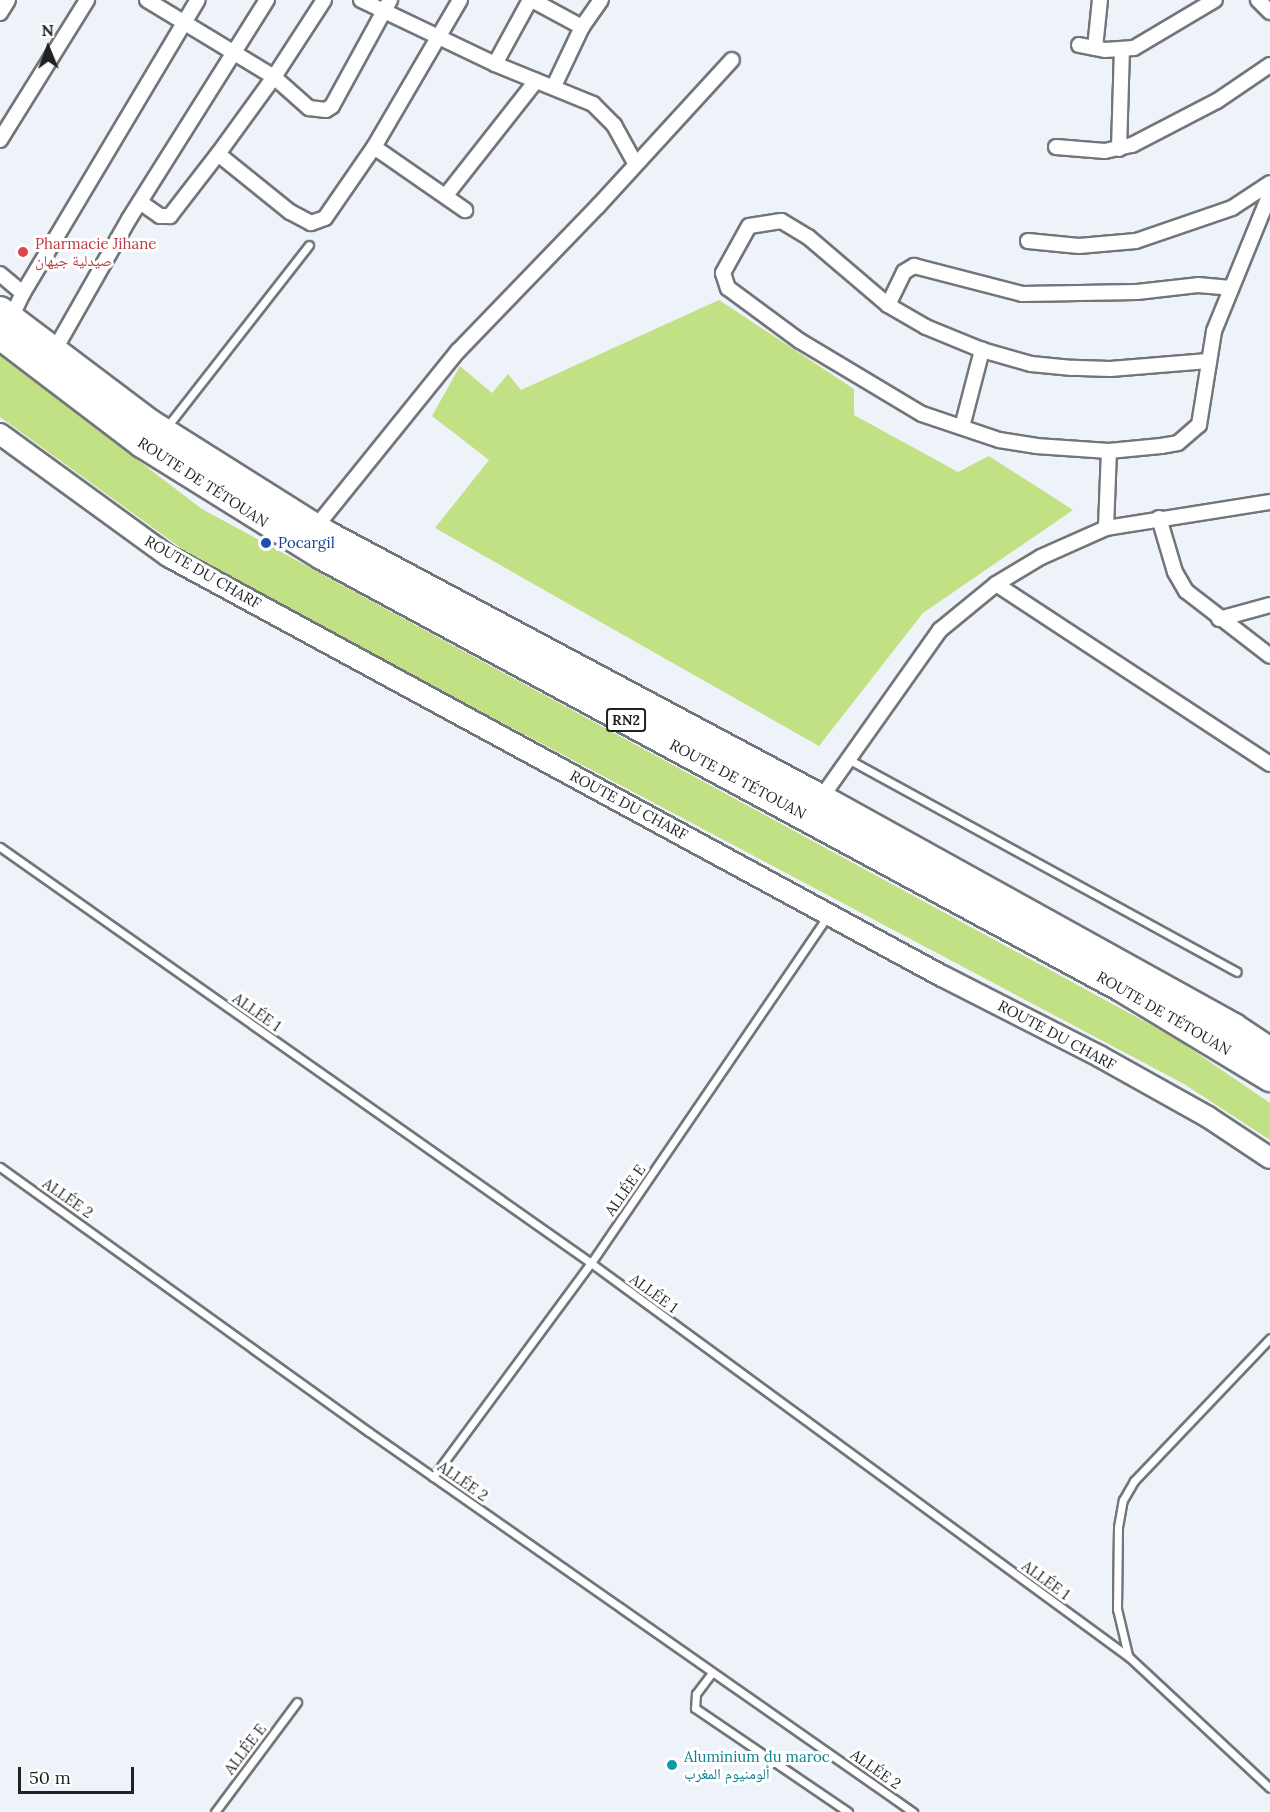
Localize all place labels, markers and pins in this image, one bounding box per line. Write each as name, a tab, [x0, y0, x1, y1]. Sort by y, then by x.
place label: Pharmacie Jihane صيدلية جيهان	[35, 234, 156, 269]
marker: Pharmacie Jihane صيدلية جيهان	[16, 245, 30, 259]
place label: Pocargil	[278, 534, 335, 552]
marker: Pocargil	[259, 536, 273, 550]
place label: Aluminium du maroc ألومنيوم المغرب	[684, 1747, 830, 1782]
marker: Aluminium du maroc ألومنيوم المغرب	[665, 1758, 679, 1772]

